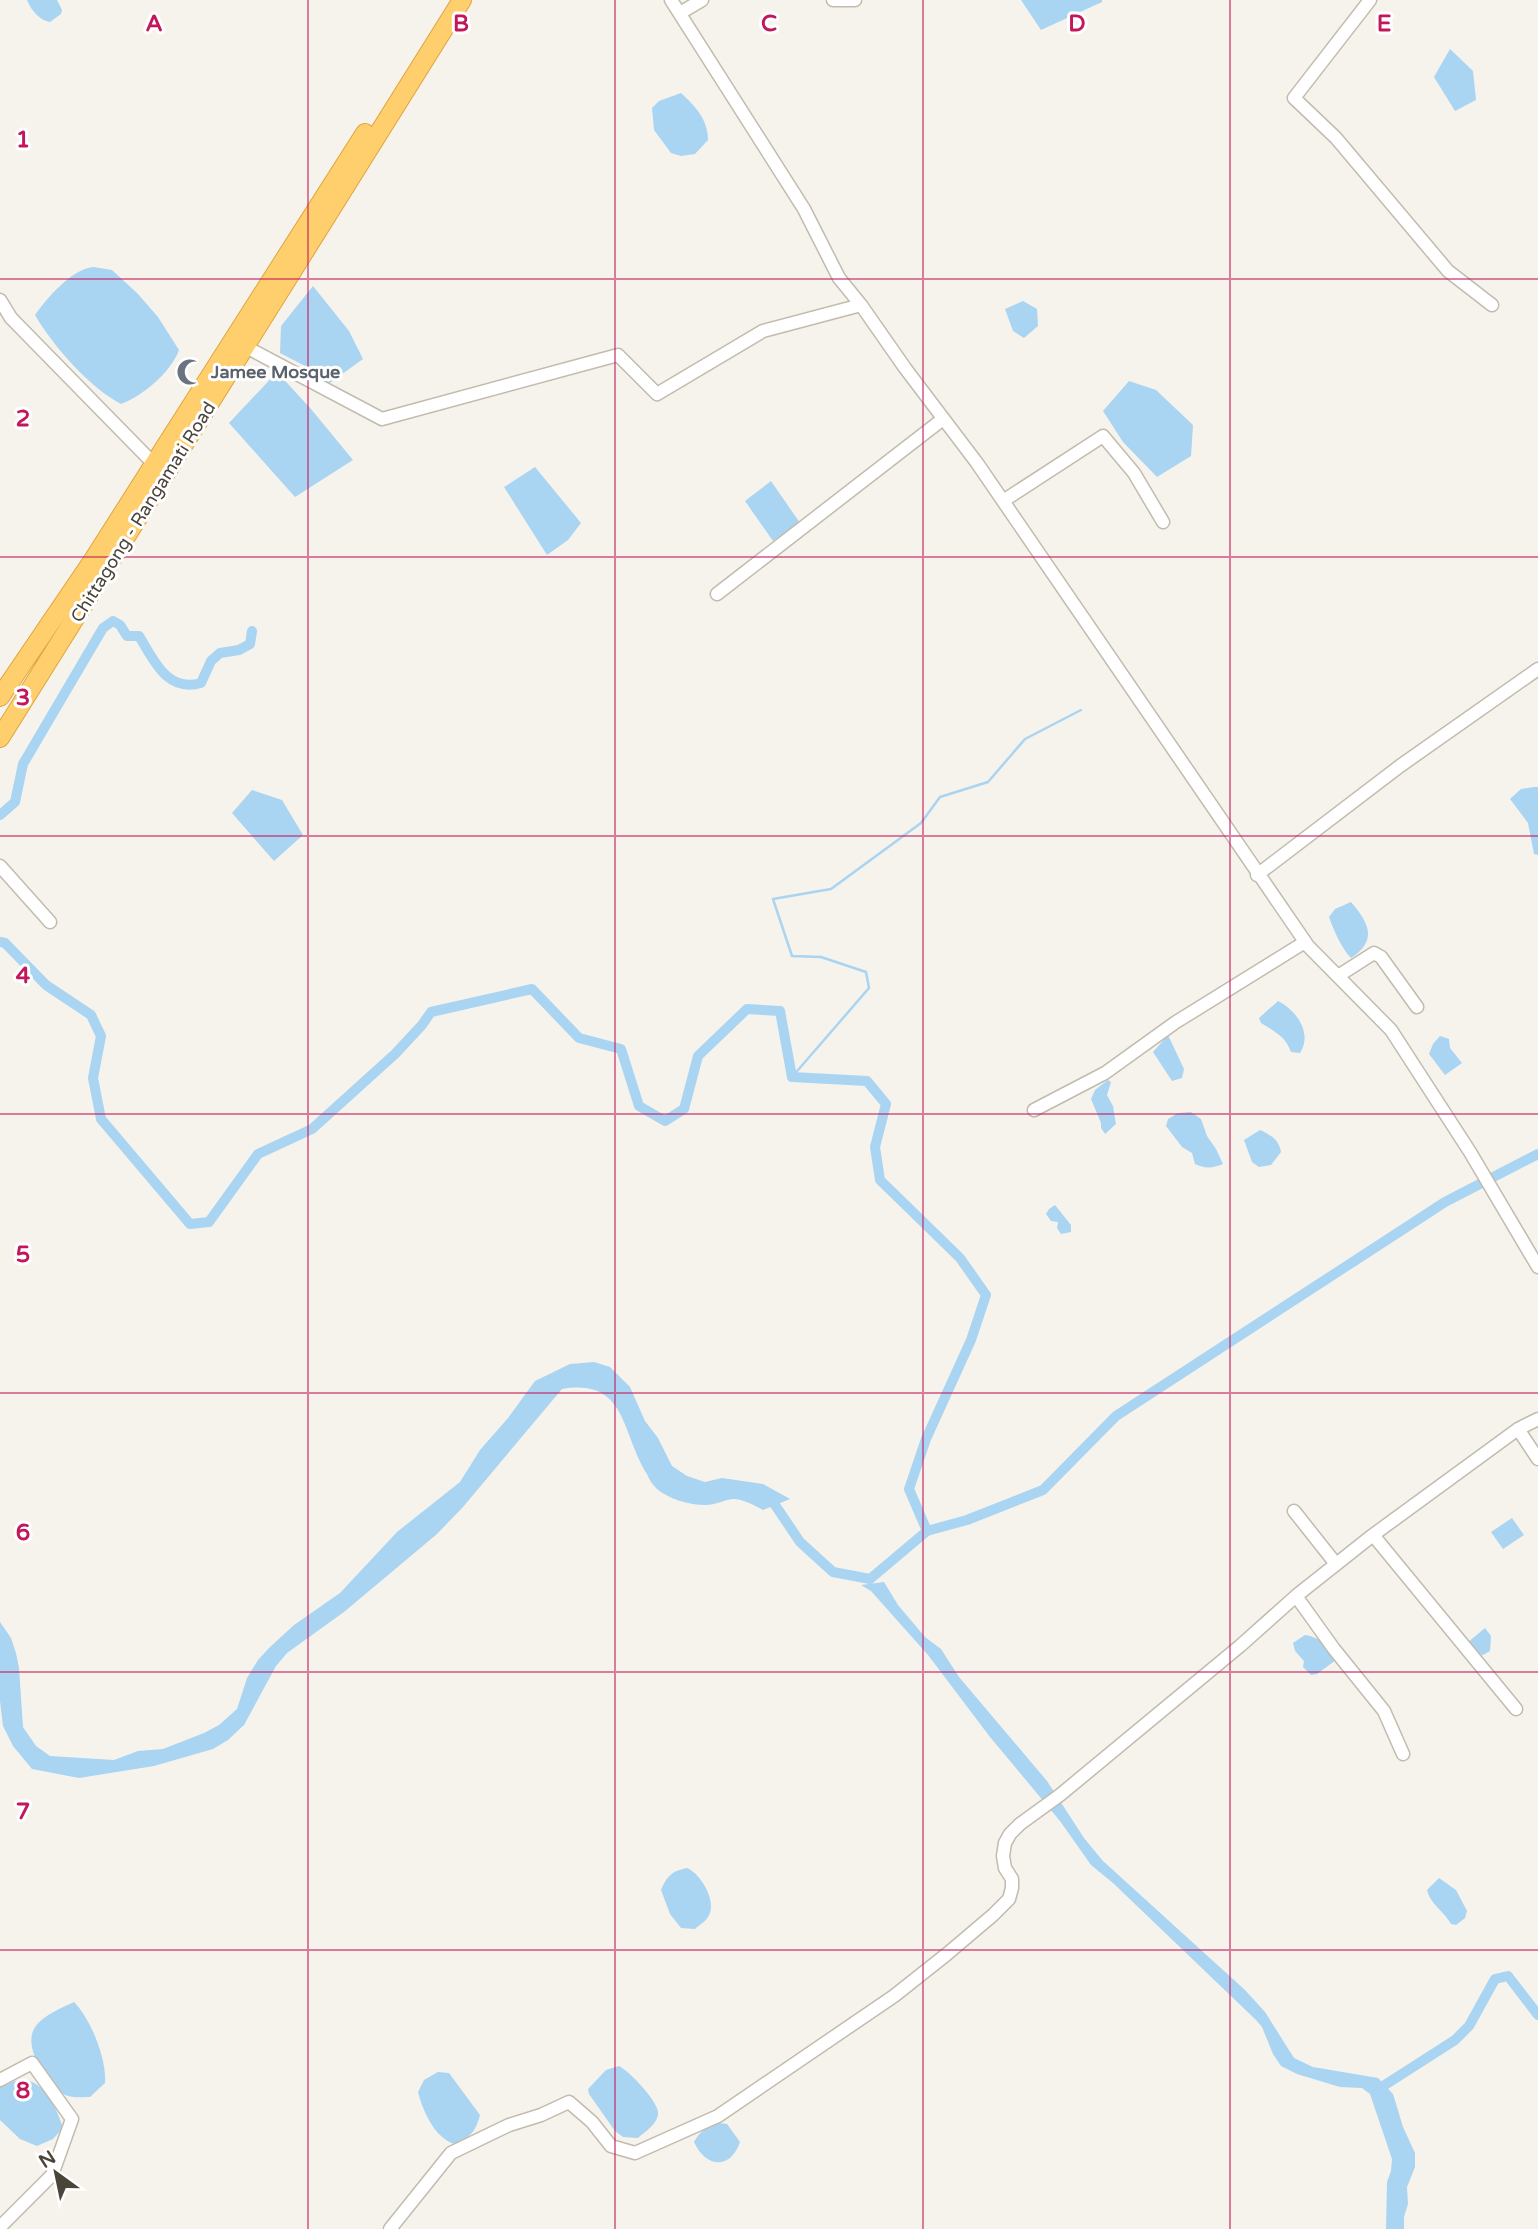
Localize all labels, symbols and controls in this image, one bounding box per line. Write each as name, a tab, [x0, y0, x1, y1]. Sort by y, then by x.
text: A	[145, 10, 163, 38]
text: B	[453, 10, 469, 38]
text: C	[761, 10, 777, 38]
text: D	[1068, 10, 1086, 38]
text: E	[1377, 10, 1391, 38]
text: 1	[16, 126, 30, 154]
mosque icon: Jamee Mosque	[175, 357, 205, 387]
place label: Jamee Mosque	[210, 361, 340, 383]
street label: Chittagong - Rangamati Road	[66, 398, 220, 626]
text: 2	[16, 405, 30, 433]
text: 3	[16, 684, 30, 712]
text: 4	[16, 962, 31, 990]
text: 5	[16, 1241, 30, 1269]
text: 6	[16, 1519, 30, 1547]
text: 7	[16, 1798, 30, 1826]
text: 8	[16, 2077, 30, 2105]
north arrow	[21, 2138, 91, 2208]
text: N	[35, 2146, 60, 2173]

